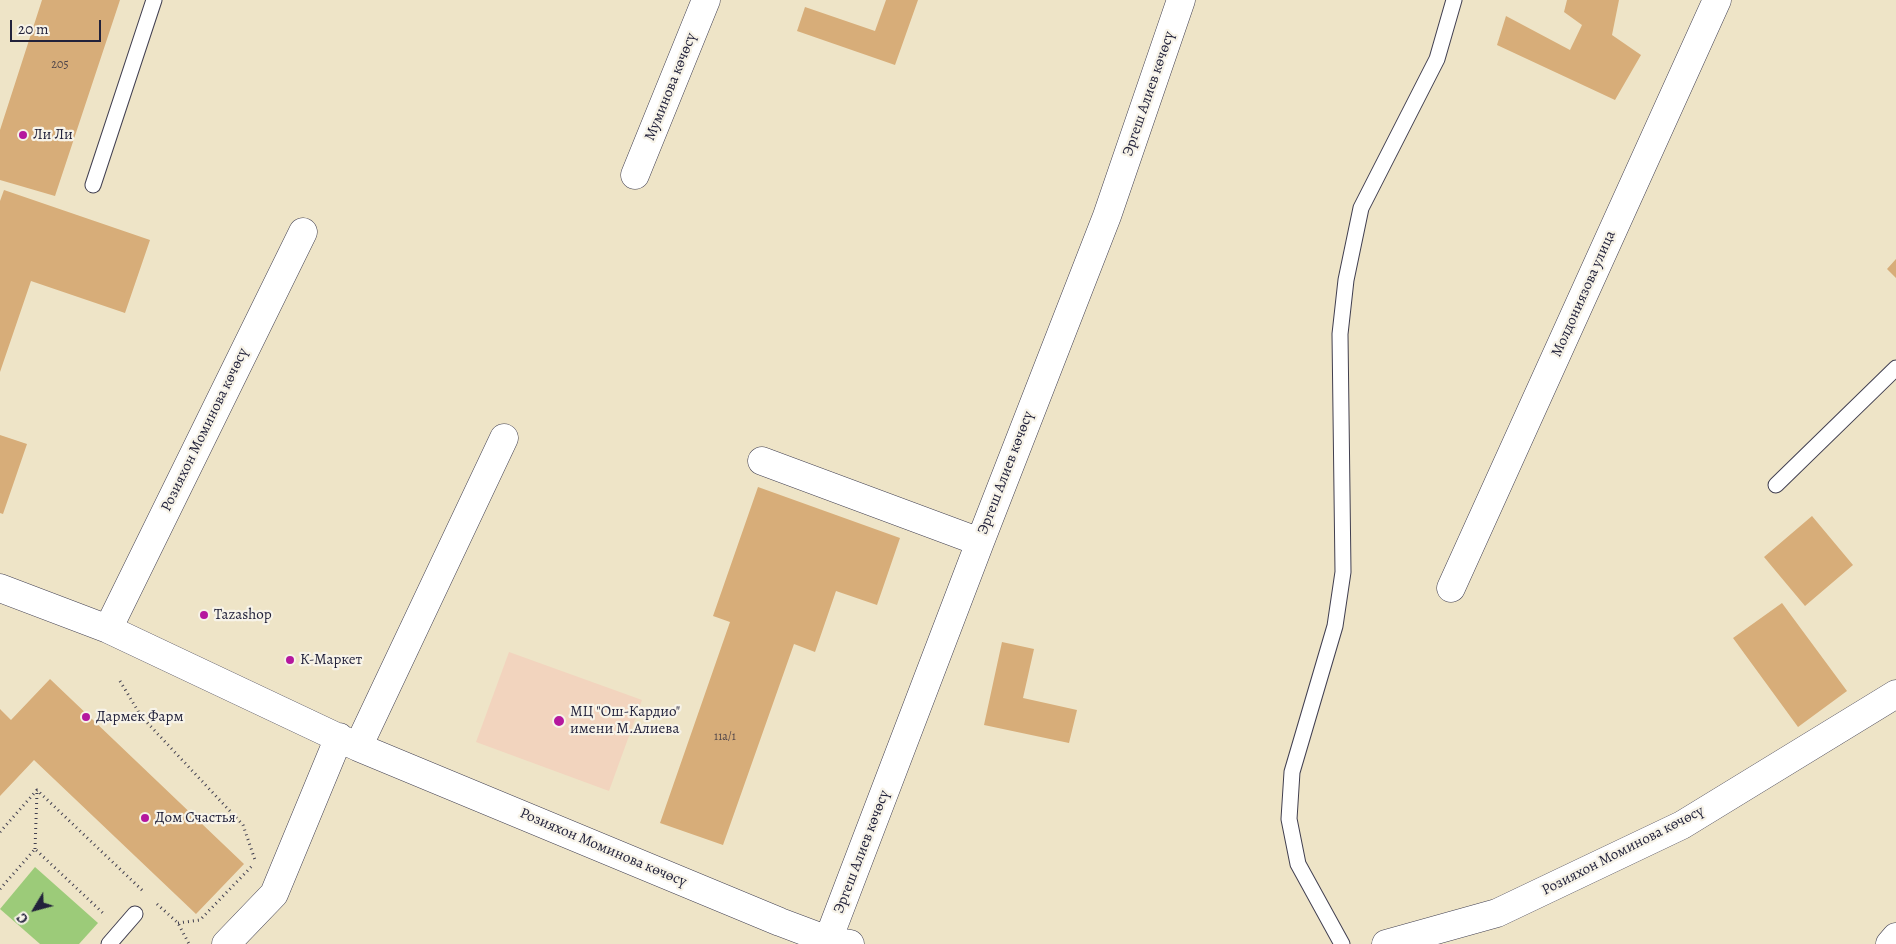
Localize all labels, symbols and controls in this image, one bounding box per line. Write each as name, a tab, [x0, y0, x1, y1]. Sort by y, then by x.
scale bar	[12, 10, 104, 42]
text: 20 m	[18, 19, 49, 39]
street label: Эргеш Алиев көчөсү	[1119, 29, 1179, 159]
street label: Муминова көчөсү	[641, 30, 701, 144]
house number: 205	[51, 58, 69, 72]
place label: Ли Ли	[33, 126, 73, 144]
marker: Ли Ли	[17, 129, 29, 141]
street label: Молдониязова улица	[1548, 228, 1620, 360]
street label: Розияхон Моминова көчөсү	[158, 345, 252, 515]
street label: Эргеш Алиев көчөсү	[974, 409, 1038, 537]
place label: Tazashop	[214, 606, 272, 624]
marker: Tazashop	[198, 609, 210, 621]
place label: К-Маркет	[300, 651, 362, 669]
marker: К-Маркет	[284, 654, 296, 666]
place label: МЦ "Ош-Кардио" имени М.Алиева	[570, 703, 680, 738]
place label: Дармек Фарм	[96, 708, 183, 726]
marker: Дармек Фарм	[80, 711, 92, 723]
marker: МЦ "Ош-Кардио" имени М.Алиева	[552, 714, 566, 728]
house number: 11а/1	[714, 730, 736, 744]
street label: Эргеш Алиев көчөсү	[830, 788, 894, 916]
street label: Розияхон Моминова көчөсү	[1539, 802, 1707, 900]
street label: Розияхон Моминова көчөсү	[517, 805, 689, 891]
place label: Дом Счастья	[155, 809, 236, 827]
marker: Дом Счастья	[139, 812, 151, 824]
north arrow	[10, 884, 60, 934]
text: С	[12, 909, 33, 927]

